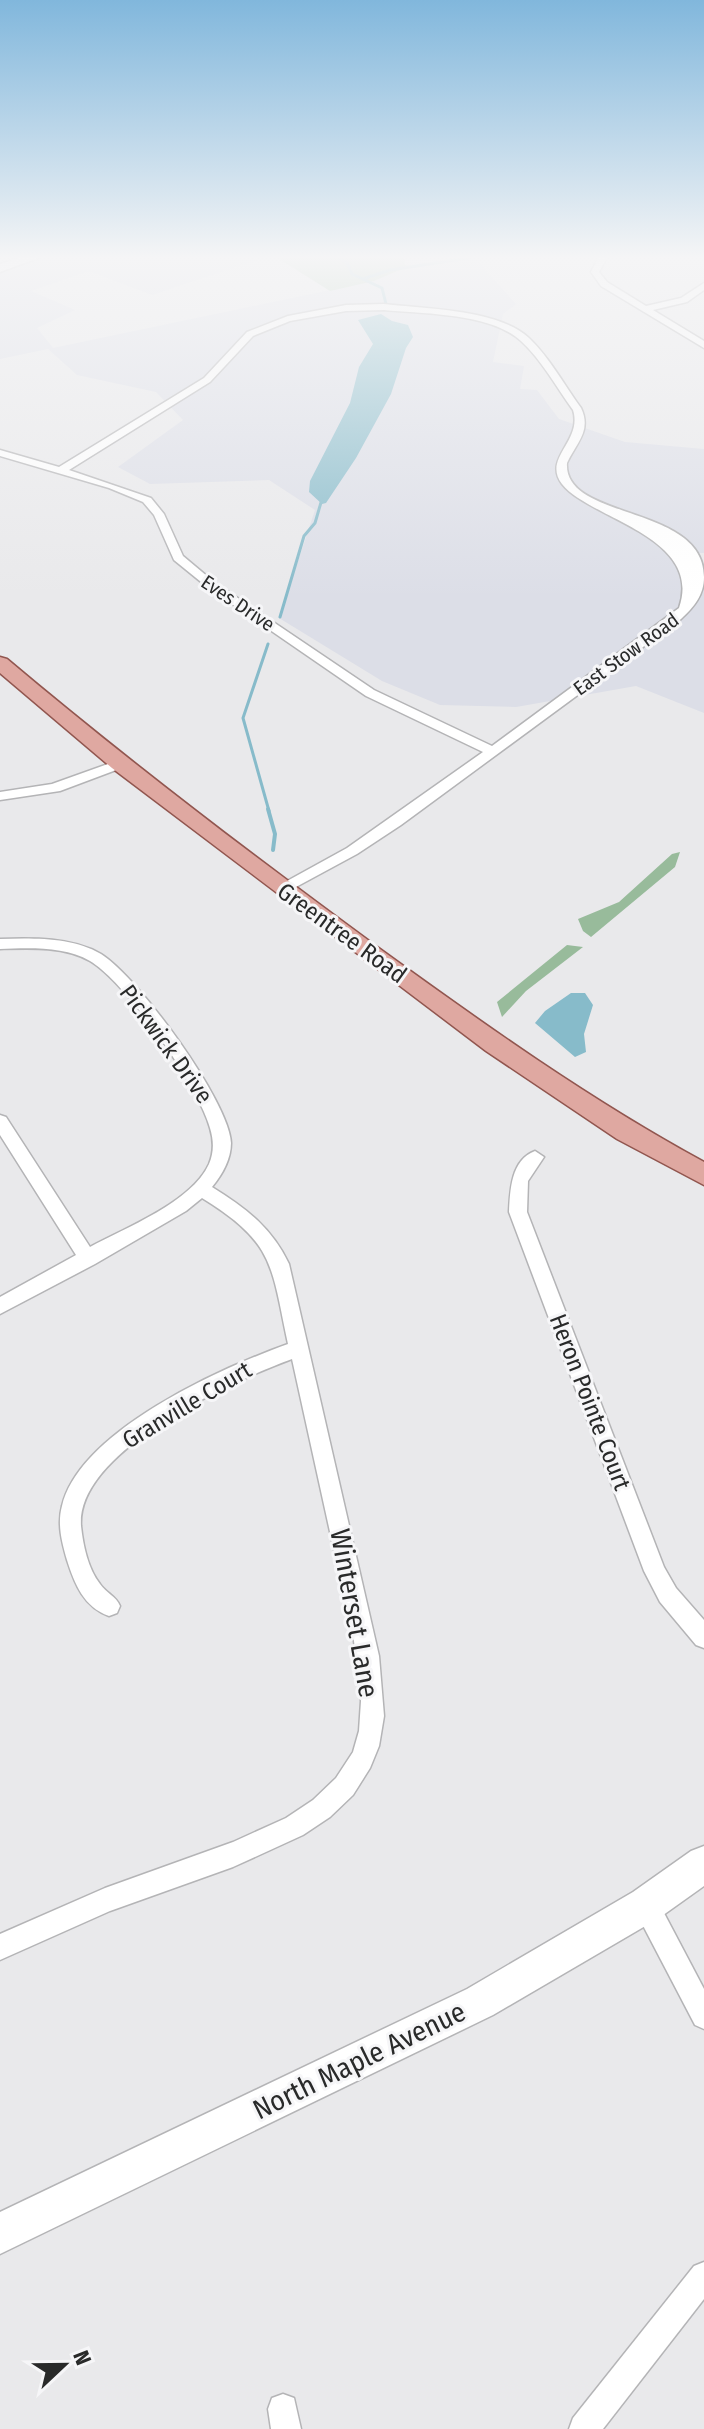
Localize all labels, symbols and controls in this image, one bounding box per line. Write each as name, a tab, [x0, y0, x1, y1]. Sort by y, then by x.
street label: Eves Drive	[197, 570, 279, 636]
street label: East Stow Road	[569, 608, 683, 700]
street label: Greentree Road	[272, 877, 412, 989]
street label: Pickwick Drive	[114, 979, 218, 1109]
street label: Heron Pointe Court	[544, 1310, 636, 1494]
street label: Granville Court	[117, 1355, 257, 1454]
street label: Winterset Lane	[323, 1526, 386, 1700]
street label: North Maple Avenue	[248, 1995, 471, 2126]
north arrow	[24, 2325, 104, 2405]
text: N	[67, 2347, 97, 2369]

